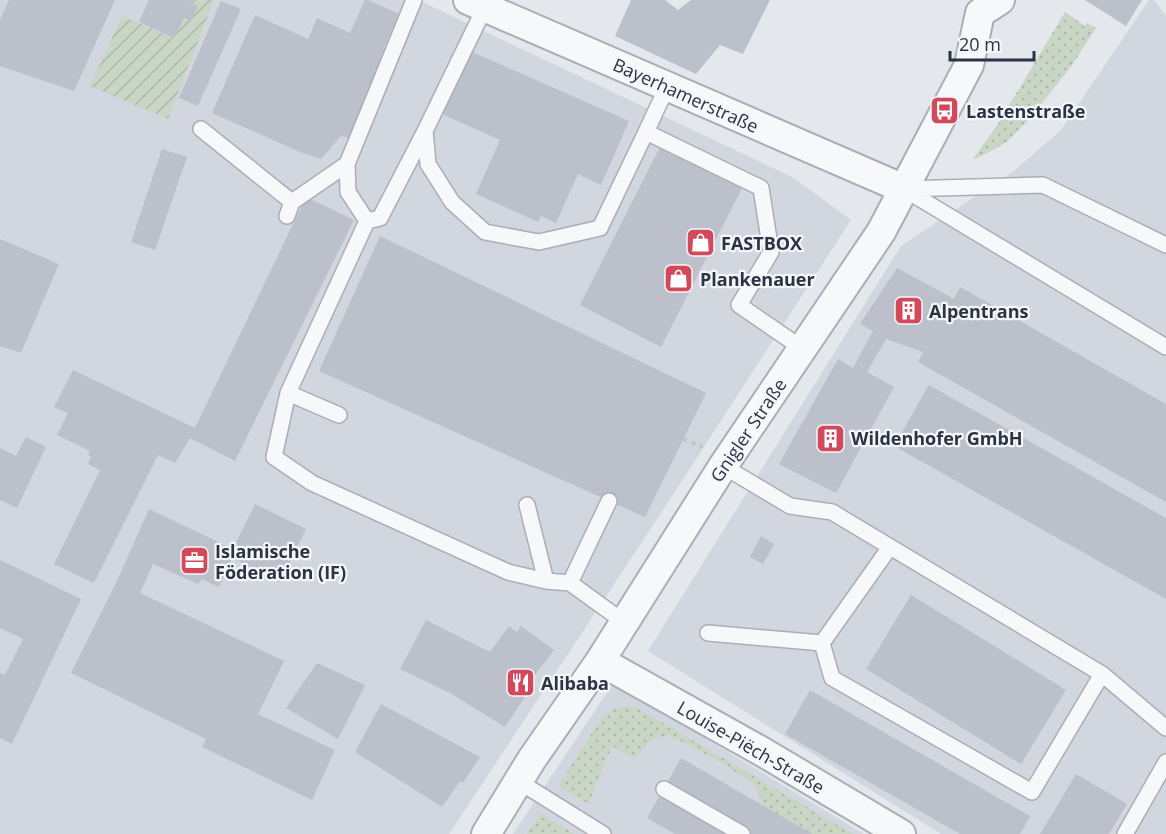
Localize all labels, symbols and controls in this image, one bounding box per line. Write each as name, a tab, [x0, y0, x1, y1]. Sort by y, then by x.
scale bar	[950, 24, 1034, 62]
text: 20 m	[959, 32, 1001, 56]
street label: Bayerhamerstraße	[609, 52, 763, 138]
bus stop icon: Lastenstraße	[929, 95, 961, 127]
place label: Lastenstraße	[966, 99, 1086, 123]
shop icon: FASTBOX	[684, 227, 716, 259]
place label: FASTBOX	[721, 231, 802, 255]
shop icon: Plankenauer	[663, 263, 695, 295]
place label: Plankenauer	[700, 267, 815, 291]
building icon: Alpentrans	[892, 295, 924, 327]
place label: Alpentrans	[929, 299, 1028, 323]
street label: Gnigler Straße	[704, 374, 792, 486]
building icon: Wildenhofer GmbH	[814, 422, 846, 454]
place label: Wildenhofer GmbH	[851, 426, 1023, 450]
place label: Islamische Föderation (IF)	[215, 539, 346, 584]
office icon: Islamische Föderation (IF)	[178, 545, 210, 577]
restaurant icon: Alibaba	[504, 667, 536, 699]
place label: Alibaba	[541, 671, 609, 695]
street label: Louise-Piëch-Straße	[673, 695, 829, 799]

